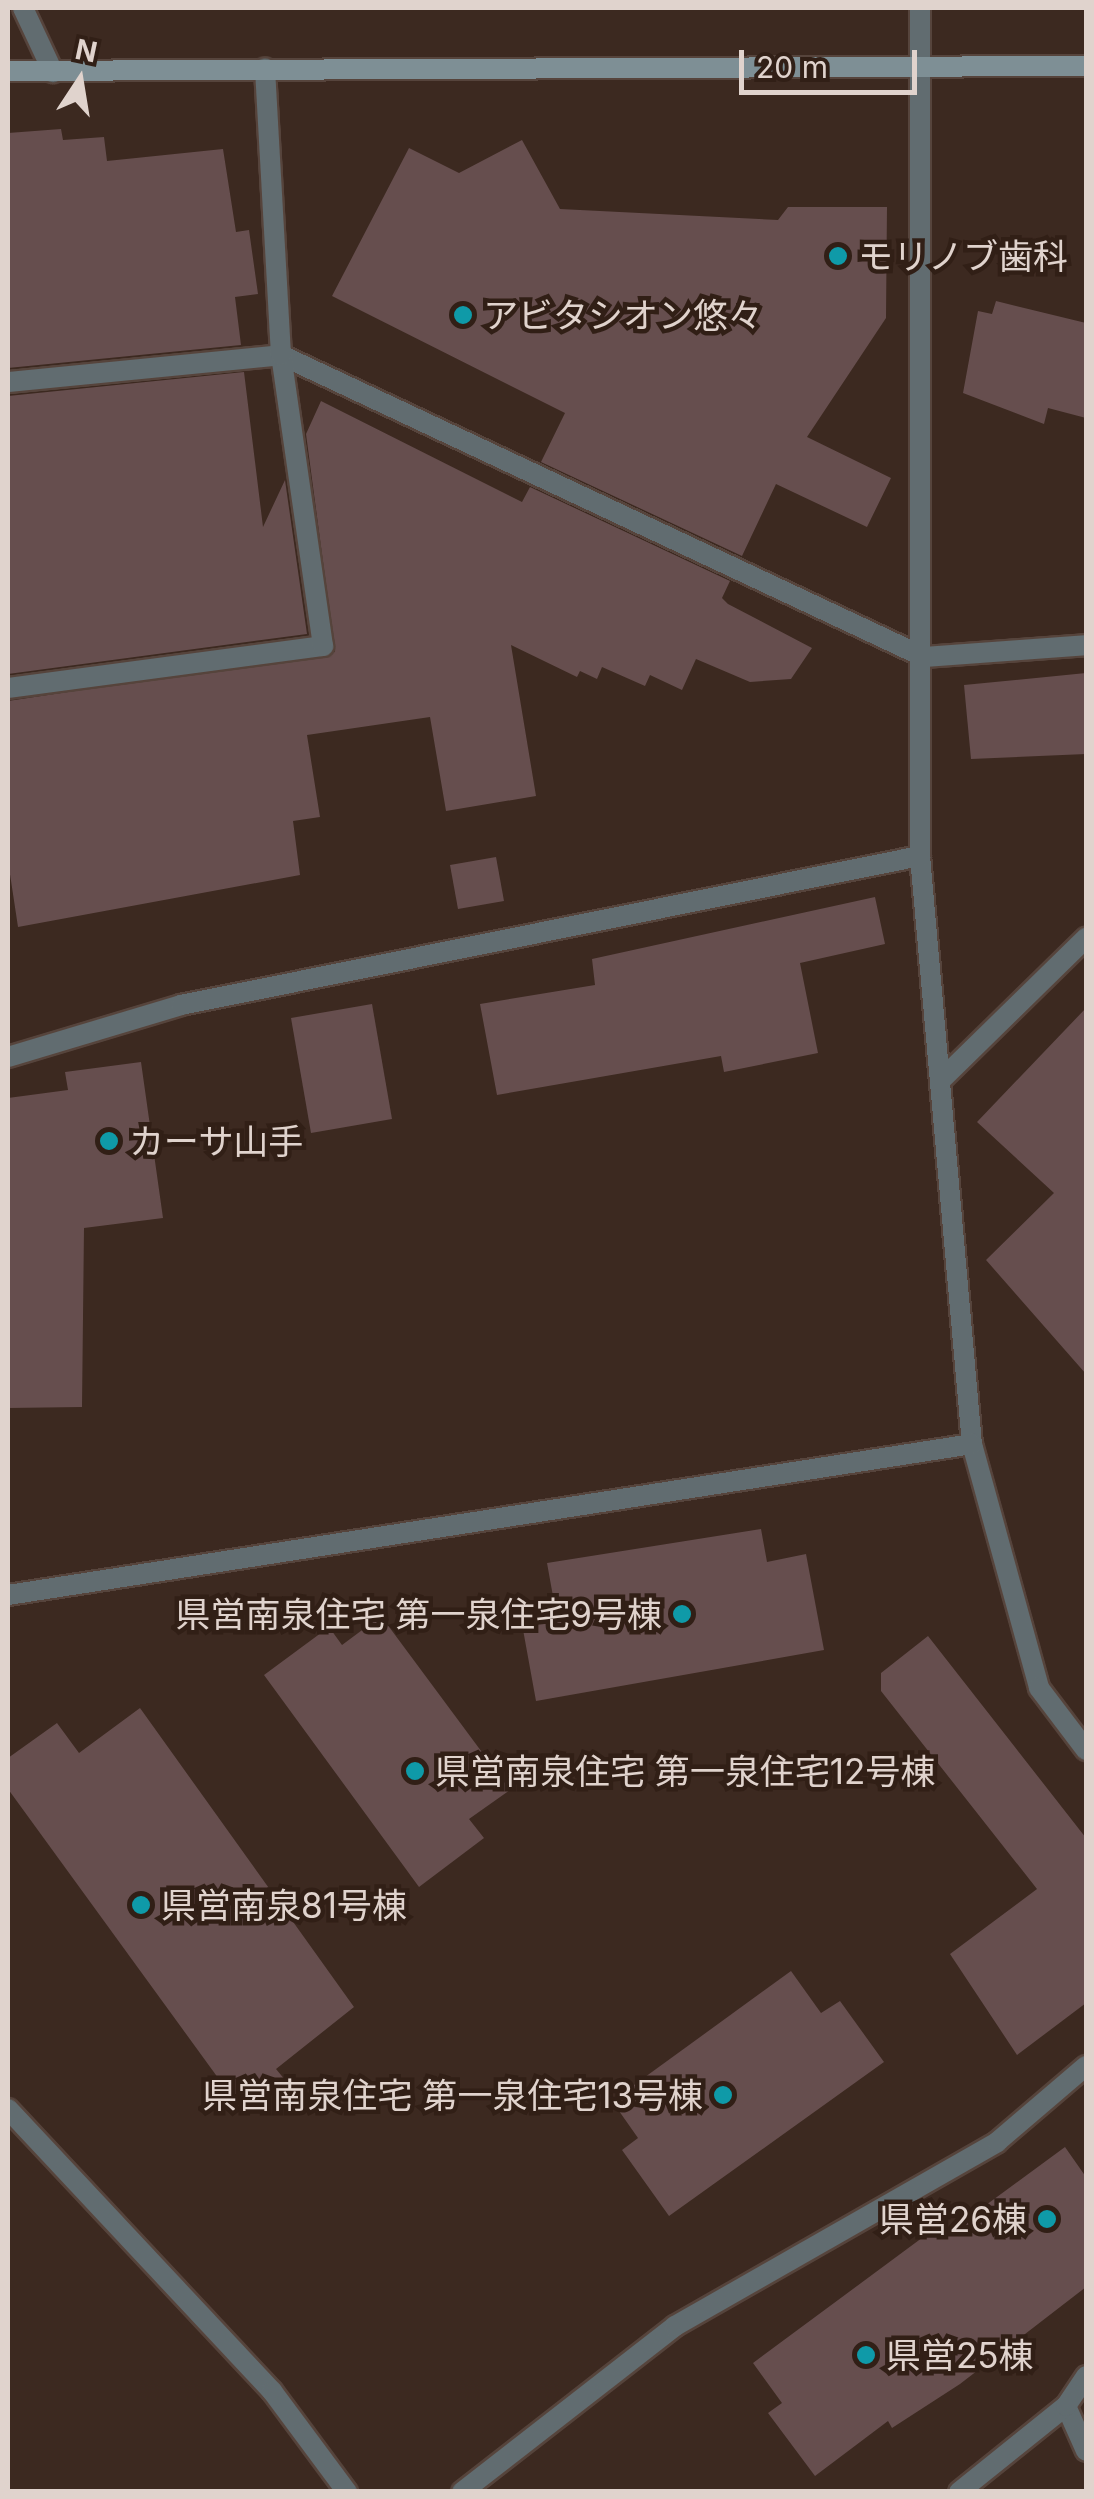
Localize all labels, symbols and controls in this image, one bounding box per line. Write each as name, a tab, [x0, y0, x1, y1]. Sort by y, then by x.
north arrow	[30, 30, 130, 130]
scale bar	[744, 30, 922, 92]
text: N	[72, 32, 100, 70]
text: 20 m	[756, 49, 828, 85]
place label: モリノブ歯科	[858, 235, 1068, 277]
marker: モリノブ歯科	[827, 245, 849, 267]
place label: アビタシオン悠々	[483, 294, 763, 336]
marker: アビタシオン悠々	[452, 304, 474, 326]
place label: カーサ山手	[129, 1120, 304, 1162]
marker: カーサ山手	[98, 1130, 120, 1152]
place label: 県営南泉住宅 第一泉住宅9号棟	[175, 1593, 662, 1635]
marker: 県営南泉住宅 第一泉住宅9号棟	[671, 1603, 693, 1625]
place label: 県営南泉住宅 第一泉住宅12号棟	[435, 1750, 935, 1792]
marker: 県営南泉住宅 第一泉住宅12号棟	[404, 1760, 426, 1782]
place label: 県営南泉81号棟	[161, 1884, 407, 1926]
marker: 県営南泉81号棟	[130, 1894, 152, 1916]
place label: 県営南泉住宅 第一泉住宅13号棟	[202, 2074, 703, 2116]
marker: 県営南泉住宅 第一泉住宅13号棟	[712, 2084, 734, 2106]
place label: 県営26棟	[879, 2198, 1027, 2240]
marker: 県営26棟	[1036, 2208, 1058, 2230]
place label: 県営25棟	[886, 2334, 1034, 2376]
marker: 県営25棟	[855, 2344, 877, 2366]

